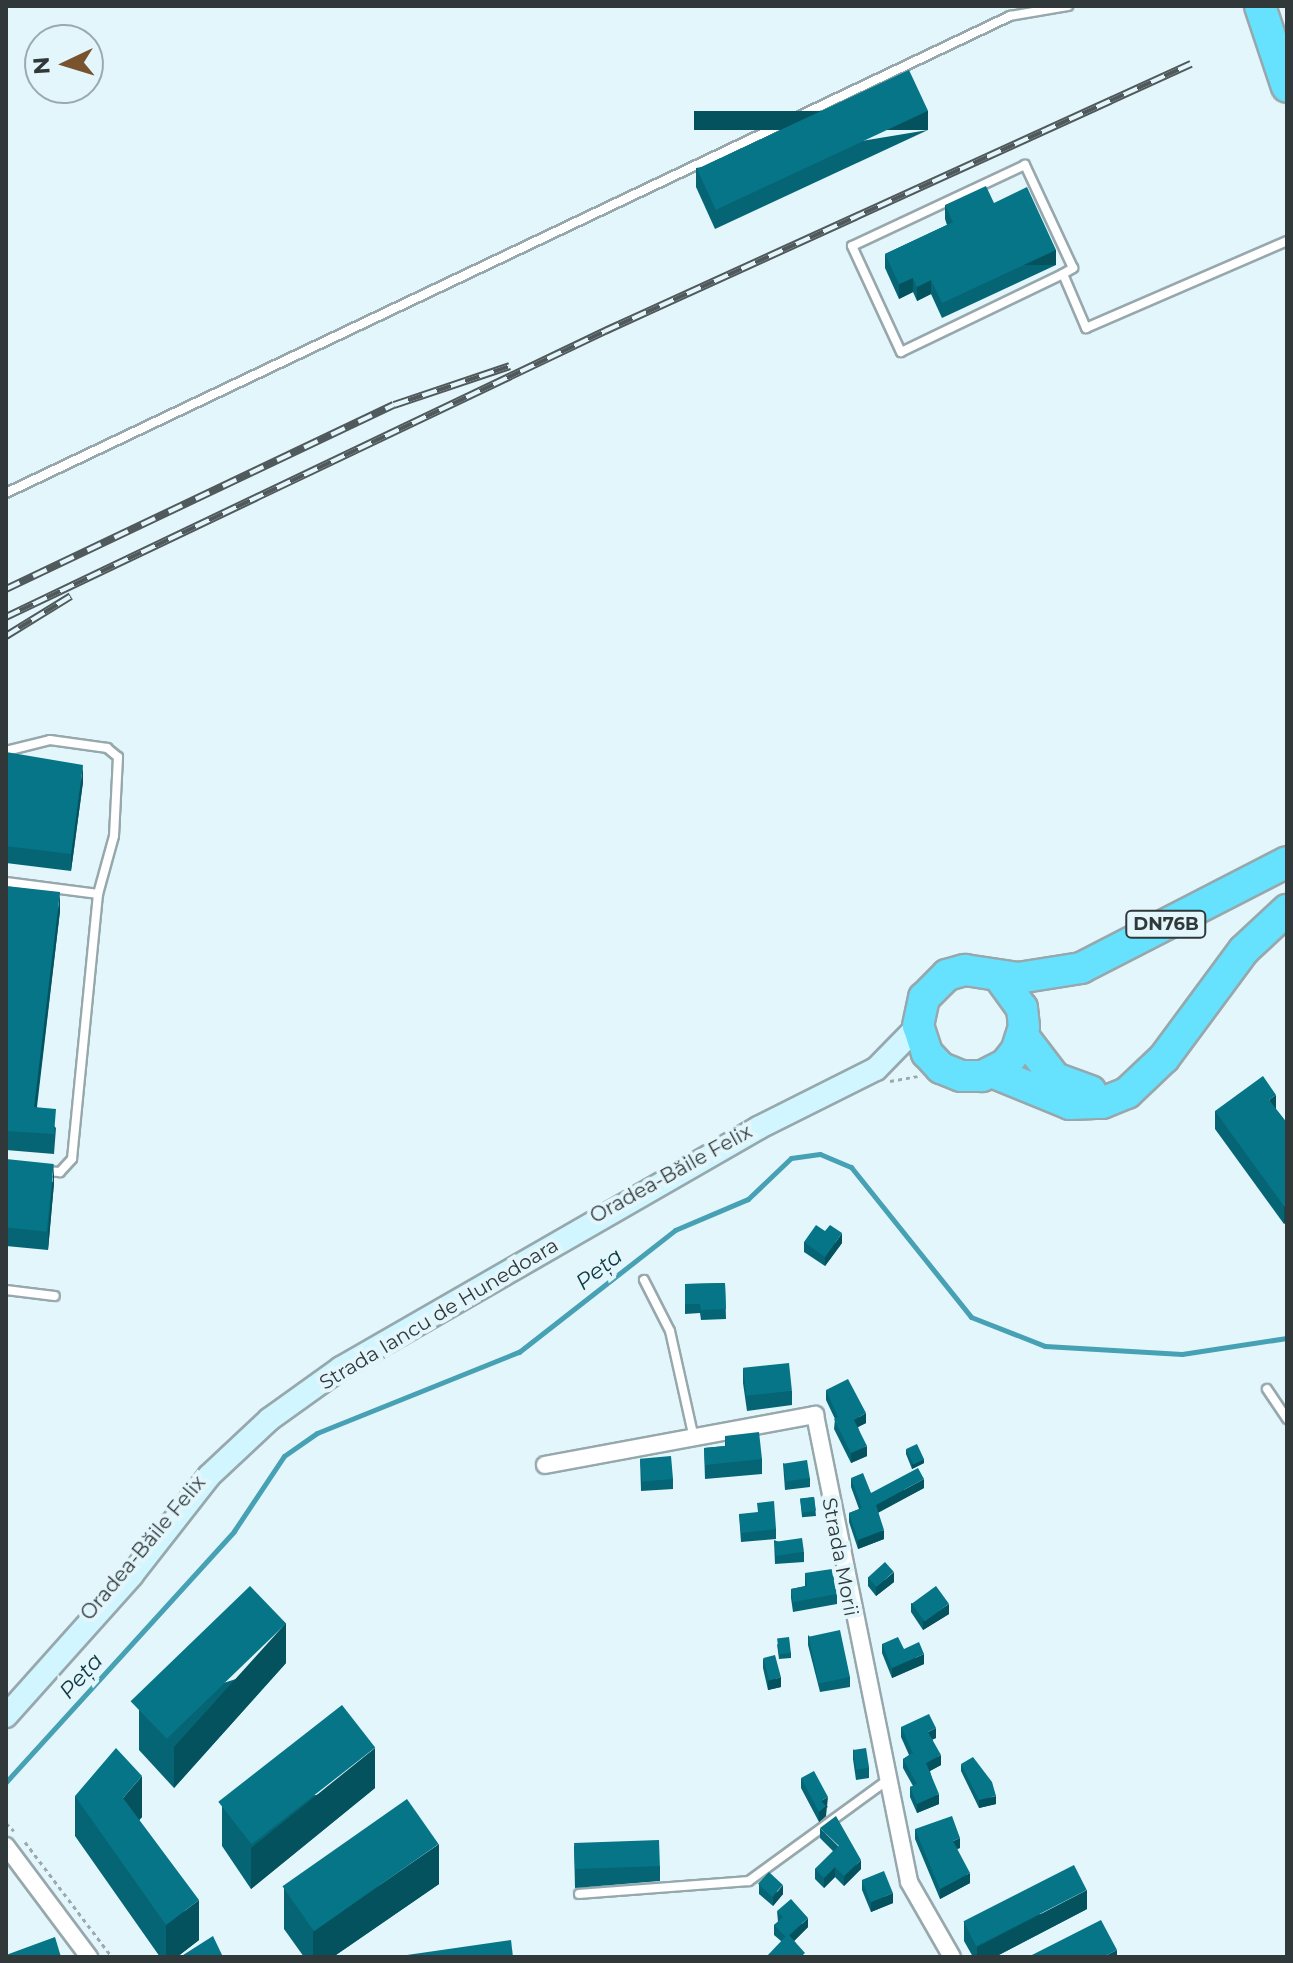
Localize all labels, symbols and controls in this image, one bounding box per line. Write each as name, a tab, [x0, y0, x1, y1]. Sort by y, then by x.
north arrow	[24, 24, 104, 104]
text: N	[27, 56, 56, 75]
road number: DN76B	[1124, 910, 1208, 938]
street label: Oradea-Băile Felix	[586, 1120, 756, 1228]
street label: Strada Iancu de Hunedoara	[315, 1233, 563, 1395]
water label: Peța	[570, 1243, 628, 1295]
street label: Oradea-Băile Felix	[76, 1471, 210, 1625]
street label: Strada Morii	[817, 1496, 863, 1618]
water label: Peța	[54, 1648, 108, 1704]

